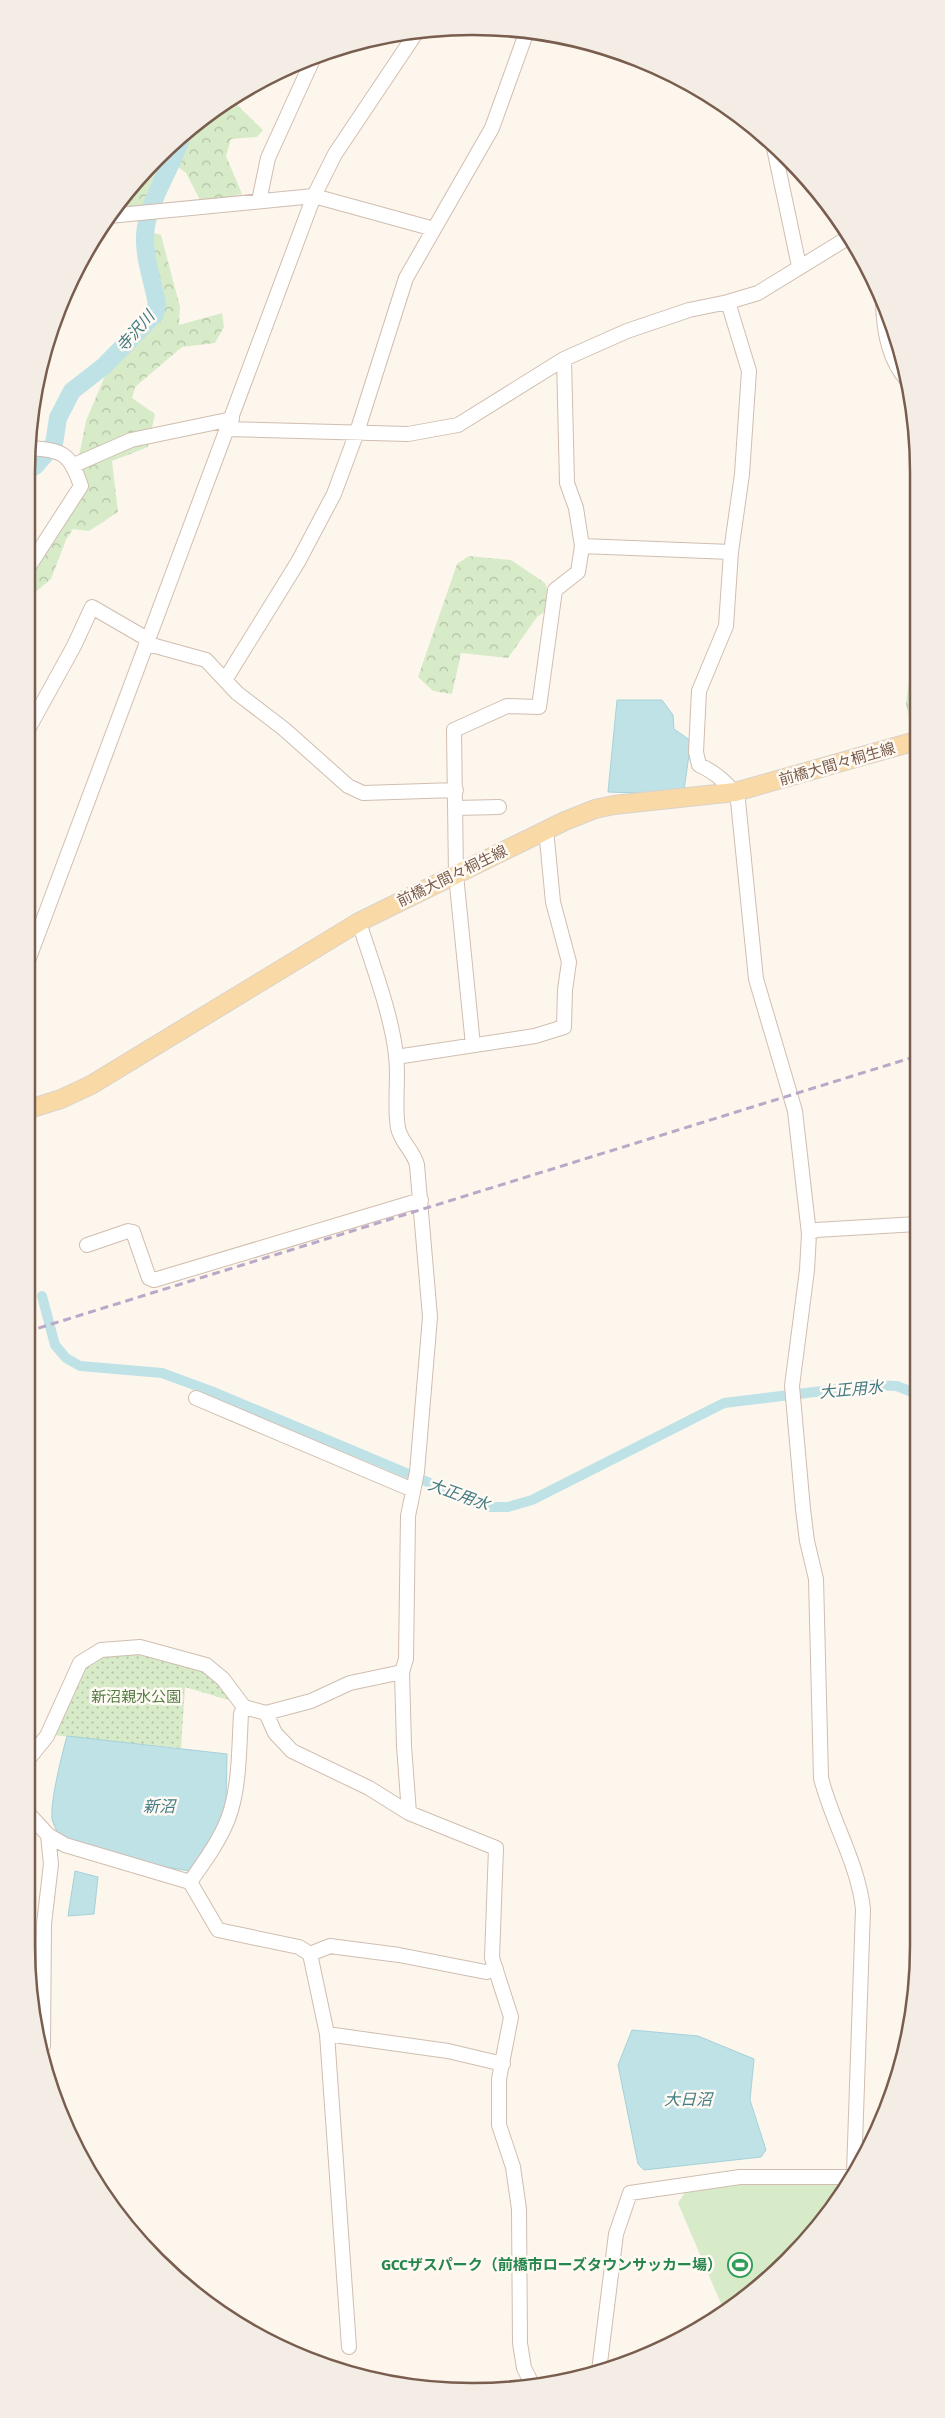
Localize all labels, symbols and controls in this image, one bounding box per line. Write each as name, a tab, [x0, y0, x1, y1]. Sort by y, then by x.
water label: 寺沢川	[112, 305, 160, 356]
street label: 前橋大間々桐生線	[777, 739, 897, 789]
street label: 前橋大間々桐生線	[394, 842, 510, 910]
water label: 大正用水	[818, 1377, 886, 1402]
water label: 大正用水	[426, 1475, 494, 1515]
park label: 新沼親水公園	[91, 1688, 181, 1706]
water label: 新沼	[143, 1797, 177, 1816]
water label: 大日沼	[664, 2090, 714, 2109]
sports icon: GCCザスパーク（前橋市ローズタウンサッカー場）	[727, 2252, 753, 2278]
place label: GCCザスパーク（前橋市ローズタウンサッカー場）	[381, 2256, 722, 2274]

